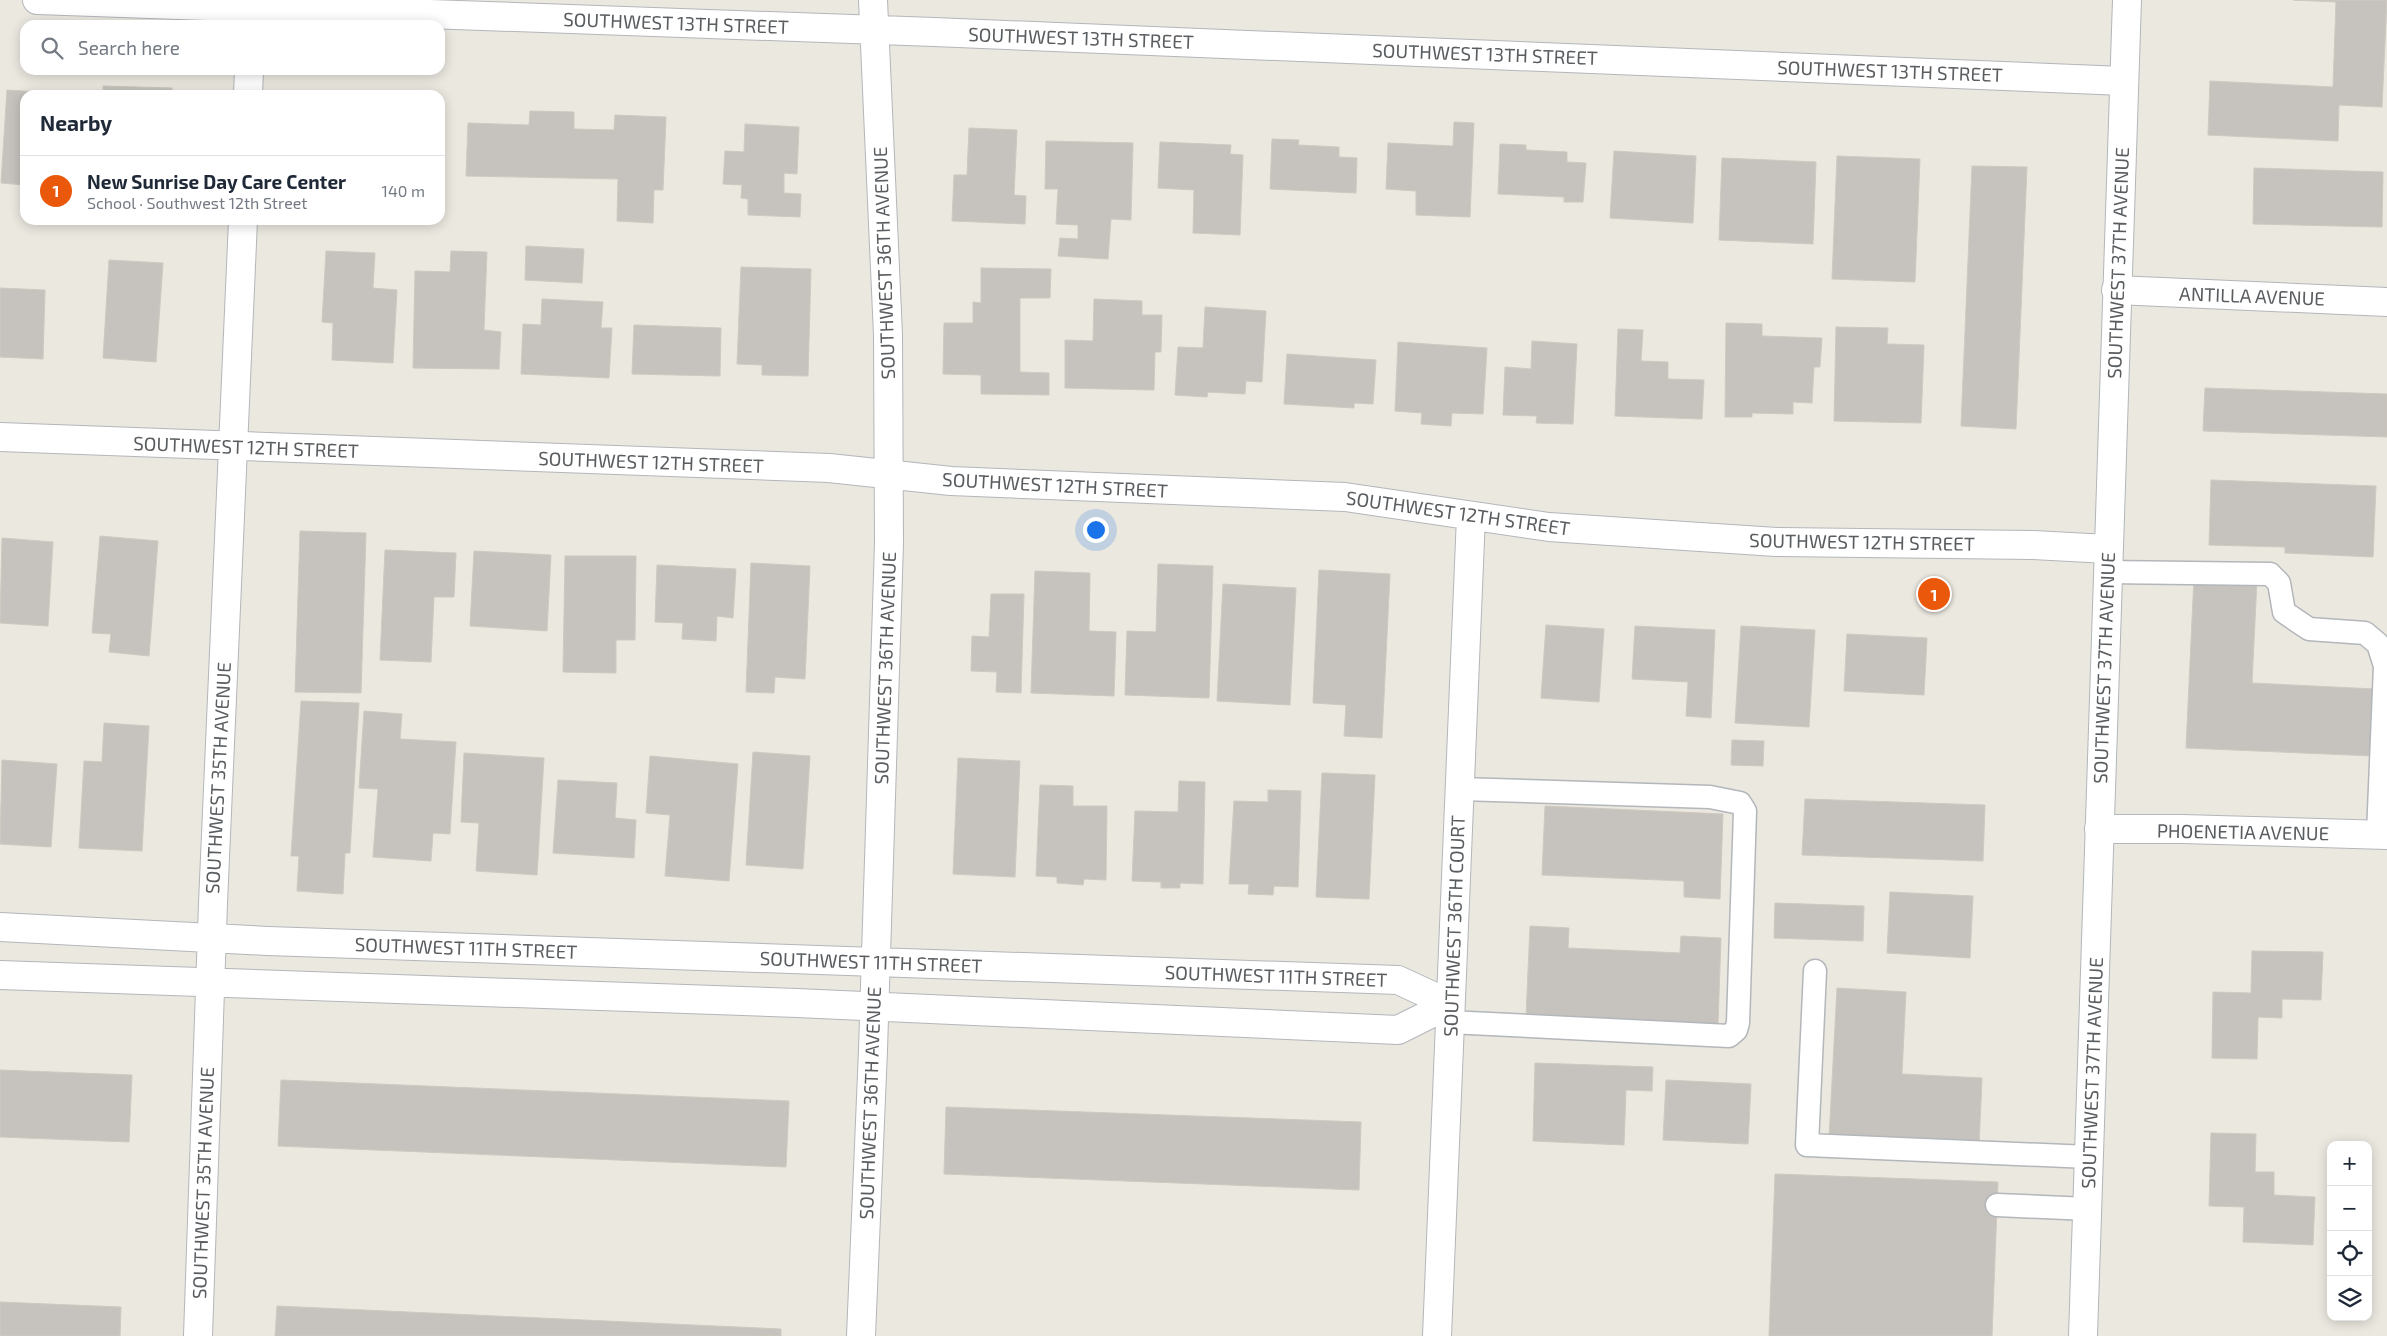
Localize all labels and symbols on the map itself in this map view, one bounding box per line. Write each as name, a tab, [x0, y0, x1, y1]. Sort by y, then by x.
street label: SOUTHWEST 13TH STREET	[563, 7, 789, 38]
street label: SOUTHWEST 13TH STREET	[968, 22, 1194, 53]
street label: SOUTHWEST 13TH STREET	[1372, 38, 1598, 69]
street label: SOUTHWEST 13TH STREET	[1777, 55, 2003, 86]
street label: SOUTHWEST 36TH AVENUE	[868, 146, 899, 380]
street label: SOUTHWEST 37TH AVENUE	[2102, 147, 2133, 379]
street label: ANTILLA AVENUE	[2179, 281, 2325, 310]
street label: SOUTHWEST 12TH STREET	[133, 431, 359, 462]
street label: SOUTHWEST 12TH STREET	[538, 446, 764, 477]
street label: SOUTHWEST 12TH STREET	[942, 467, 1168, 502]
street label: SOUTHWEST 12TH STREET	[1345, 485, 1572, 540]
your location	[1083, 517, 1109, 543]
street label: SOUTHWEST 12TH STREET	[1749, 528, 1975, 555]
street label: SOUTHWEST 36TH AVENUE	[869, 551, 900, 785]
street label: SOUTHWEST 37TH AVENUE	[2088, 552, 2119, 784]
pin: 1	[1918, 575, 1950, 613]
street label: SOUTHWEST 35TH AVENUE	[200, 661, 235, 895]
street label: SOUTHWEST 36TH COURT	[1438, 815, 1469, 1037]
street label: PHOENETIA AVENUE	[2157, 818, 2329, 845]
street label: SOUTHWEST 11TH STREET	[354, 932, 578, 963]
street label: SOUTHWEST 11TH STREET	[759, 946, 983, 977]
street label: SOUTHWEST 37TH AVENUE	[2076, 957, 2107, 1189]
street label: SOUTHWEST 11TH STREET	[1164, 960, 1388, 991]
street label: SOUTHWEST 36TH AVENUE	[854, 986, 885, 1220]
street label: SOUTHWEST 35TH AVENUE	[187, 1067, 218, 1299]

